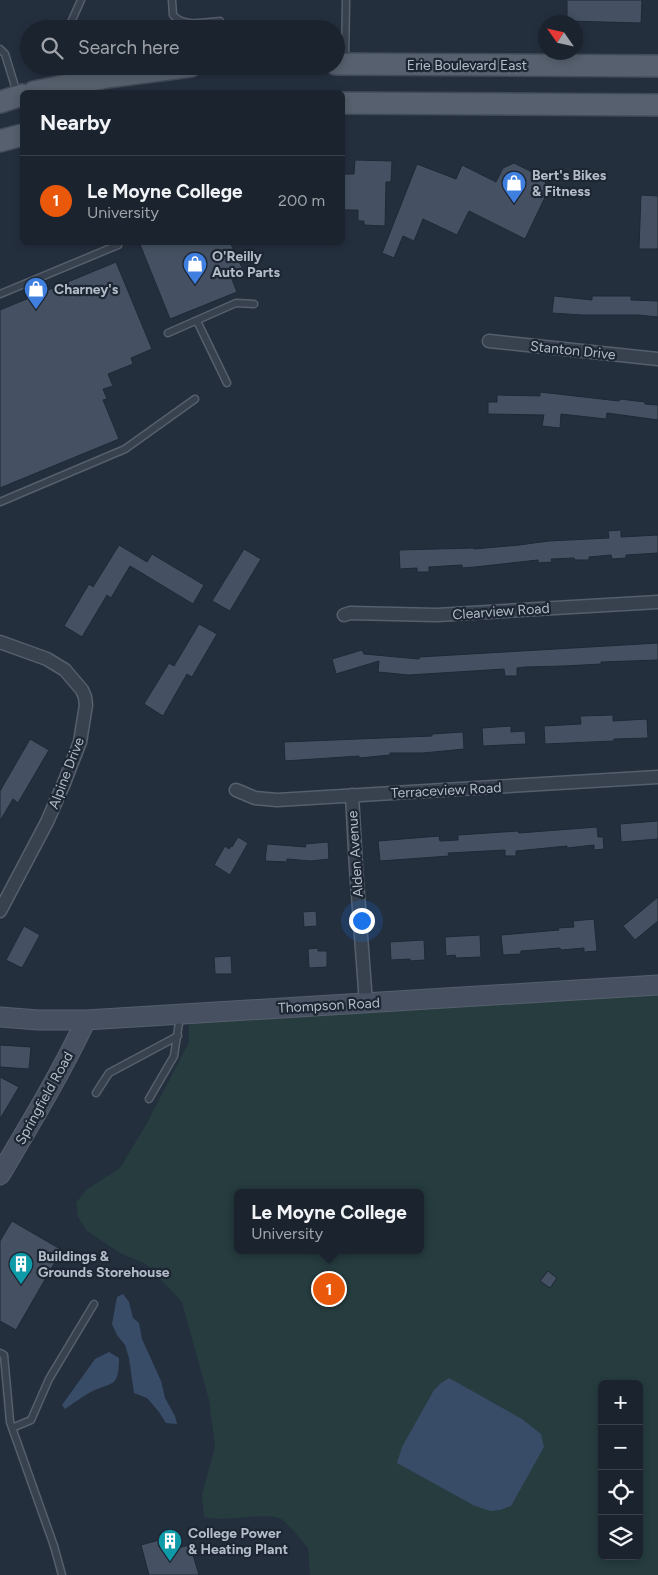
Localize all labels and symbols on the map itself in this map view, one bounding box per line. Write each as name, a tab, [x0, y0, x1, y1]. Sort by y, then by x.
north arrow	[538, 15, 583, 60]
street label: Erie Boulevard East	[407, 57, 527, 74]
place label: Bert's Bikes & Fitness	[532, 167, 607, 200]
shop icon: Bert's Bikes & Fitness	[501, 170, 527, 204]
place label: O'Reilly Auto Parts	[212, 248, 281, 281]
shop icon: O'Reilly Auto Parts	[182, 251, 208, 285]
shop icon: Charney's	[23, 276, 49, 310]
place label: Charney's	[54, 281, 119, 298]
street label: Stanton Drive	[529, 338, 617, 363]
street label: Clearview Road	[452, 600, 550, 623]
street label: Alpine Drive	[45, 735, 88, 811]
street label: Terraceview Road	[390, 779, 502, 802]
street label: Alden Avenue	[344, 810, 367, 898]
your location	[349, 908, 375, 934]
street label: Thompson Road	[278, 994, 380, 1017]
street label: Springfield Road	[12, 1049, 77, 1148]
place label: Buildings & Grounds Storehouse	[38, 1248, 170, 1281]
building icon: Buildings & Grounds Storehouse	[8, 1251, 34, 1285]
pin: 1	[313, 1270, 345, 1308]
place label: College Power & Heating Plant	[188, 1525, 288, 1558]
building icon: College Power & Heating Plant	[157, 1528, 183, 1562]

